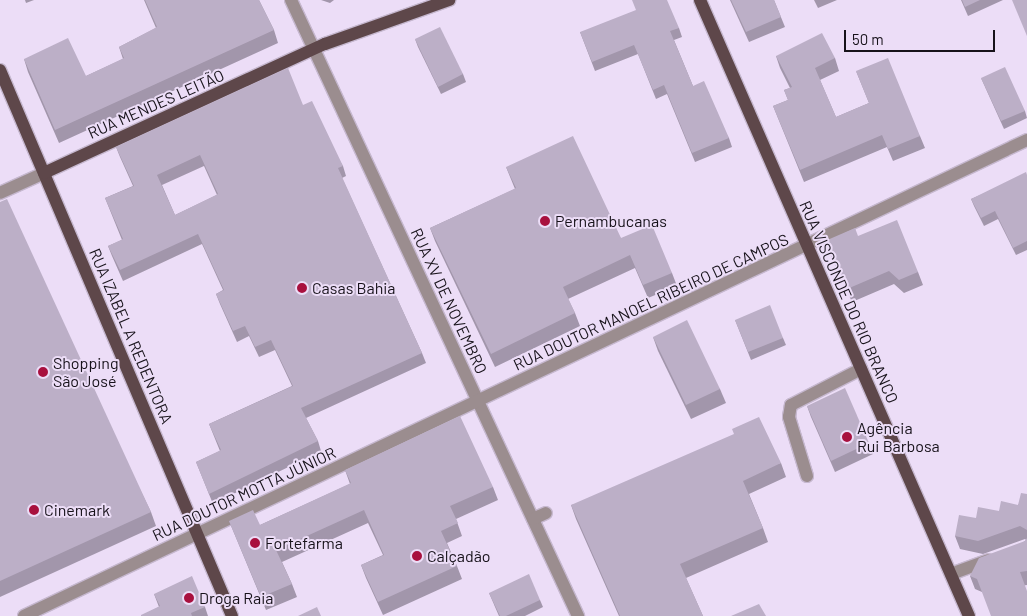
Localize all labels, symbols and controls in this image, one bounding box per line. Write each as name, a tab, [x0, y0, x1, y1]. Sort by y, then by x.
scale bar	[847, 20, 998, 52]
text: 50 m	[852, 30, 884, 48]
street label: RUA MENDES LEITÃO	[85, 65, 227, 143]
street label: RUA VISCONDE DO RIO BRANCO	[796, 198, 902, 406]
place label: Pernambucanas	[555, 211, 667, 231]
marker: Pernambucanas	[539, 215, 551, 227]
street label: RUA XV DE NOVEMBRO	[407, 225, 491, 377]
street label: RUA DOUTOR MANOEL RIBEIRO DE CAMPOS	[510, 230, 792, 374]
street label: RUA IZABEL A REDENTORA	[85, 245, 177, 427]
place label: Casas Bahia	[312, 278, 396, 298]
marker: Casas Bahia	[296, 282, 308, 294]
place label: Shopping São José	[53, 353, 119, 391]
marker: Shopping São José	[37, 366, 49, 378]
place label: Agência Rui Barbosa	[857, 418, 940, 456]
marker: Agência Rui Barbosa	[841, 431, 853, 443]
street label: RUA DOUTOR MOTTA JÚNIOR	[149, 443, 339, 545]
place label: Cinemark	[44, 500, 110, 520]
marker: Cinemark	[28, 504, 40, 516]
place label: Fortefarma	[265, 533, 343, 553]
marker: Fortefarma	[249, 537, 261, 549]
place label: Calçadão	[427, 546, 490, 566]
marker: Calçadão	[411, 550, 423, 562]
place label: Droga Raia	[199, 588, 274, 608]
marker: Droga Raia	[183, 592, 195, 604]

